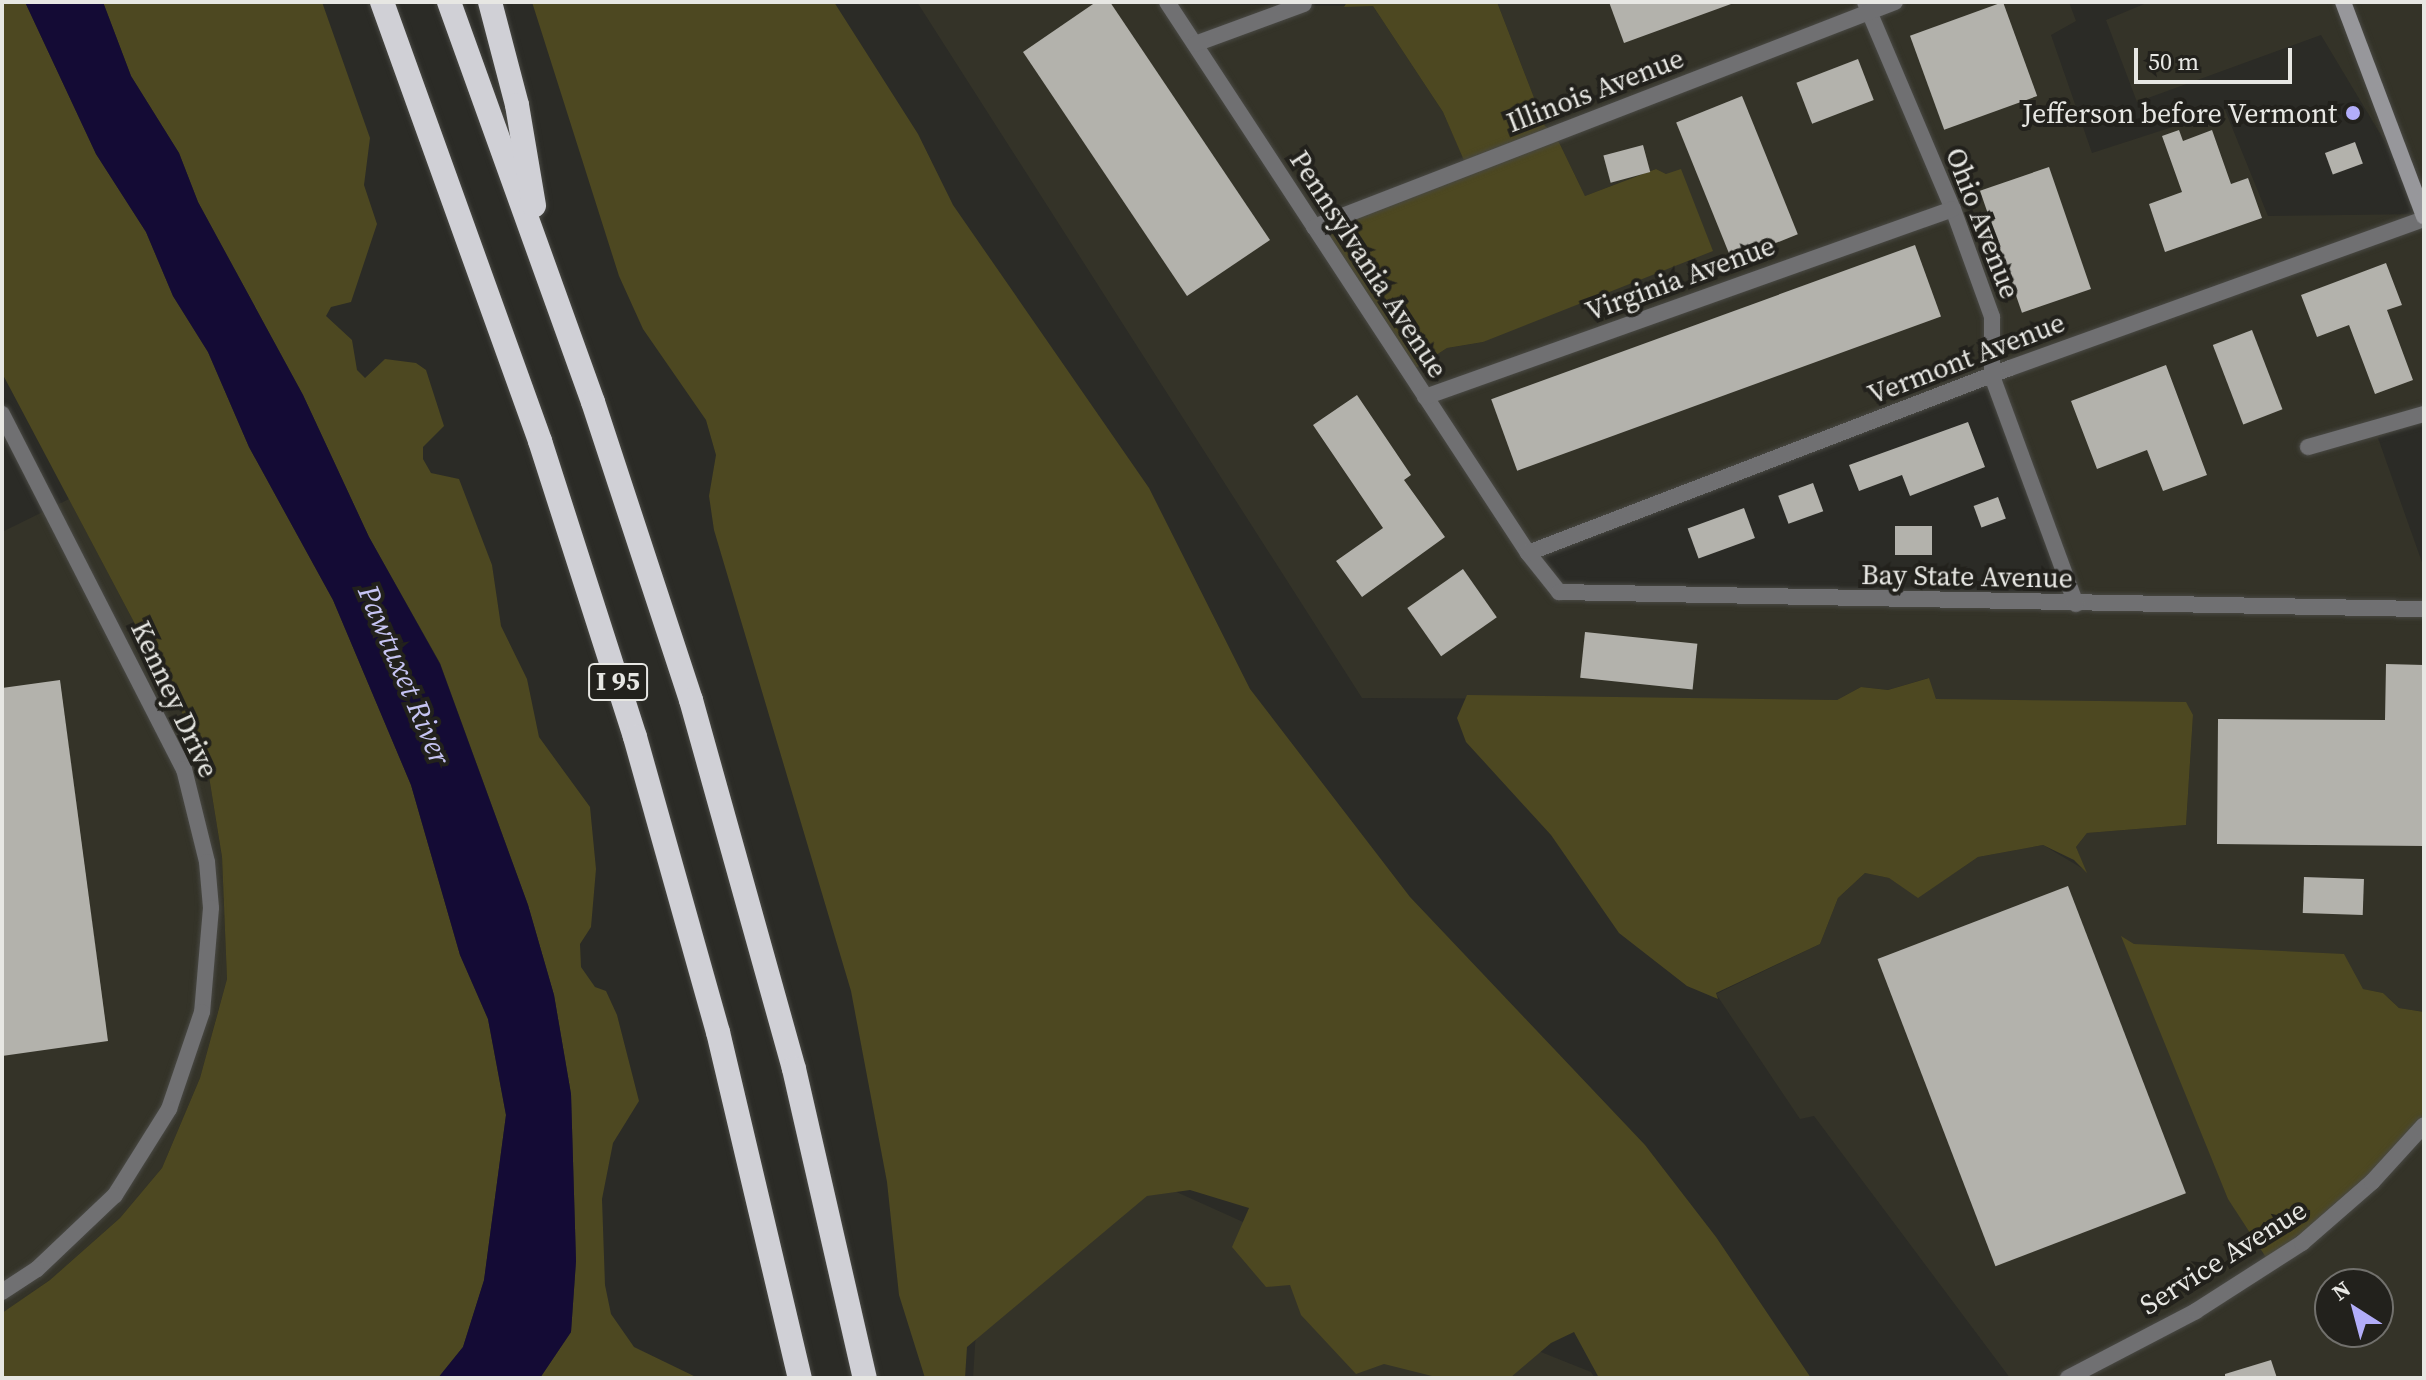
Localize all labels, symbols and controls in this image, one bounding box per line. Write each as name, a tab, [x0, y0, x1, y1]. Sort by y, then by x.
scale bar	[2138, 32, 2296, 82]
street label: Illinois Avenue	[1502, 41, 1688, 139]
text: 50 m	[2148, 45, 2199, 78]
place label: Jefferson before Vermont	[2021, 96, 2337, 130]
marker: Jefferson before Vermont	[2344, 104, 2362, 122]
street label: Ohio Avenue	[1939, 143, 2027, 303]
street label: Pennsylvania Avenue	[1283, 144, 1455, 384]
street label: Virginia Avenue	[1581, 228, 1779, 328]
street label: Vermont Avenue	[1863, 305, 2069, 411]
street label: Bay State Avenue	[1861, 557, 2073, 595]
water label: Pawtuxet River	[350, 580, 458, 770]
street label: Kenney Drive	[124, 615, 226, 783]
road number: I 95	[588, 660, 648, 704]
street label: Service Avenue	[2134, 1193, 2312, 1321]
north arrow	[2314, 1268, 2394, 1348]
text: N	[2326, 1273, 2356, 1307]

